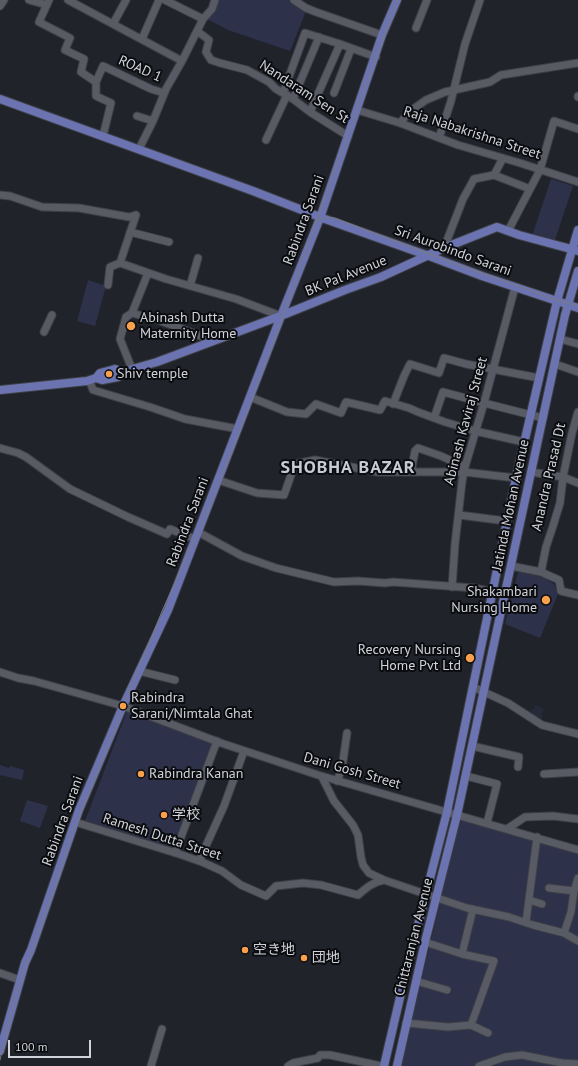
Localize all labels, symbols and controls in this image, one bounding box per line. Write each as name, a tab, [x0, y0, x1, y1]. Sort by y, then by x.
street label: ROAD 1	[116, 52, 164, 86]
street label: Nandaram Sen St	[256, 57, 352, 127]
street label: Raja Nabakrishna Street	[401, 103, 543, 163]
street label: Rabindra Sarani	[280, 173, 328, 267]
street label: Sri Aurobindo Sarani	[392, 222, 514, 280]
street label: BK Pal Avenue	[303, 252, 389, 300]
place label: Abinash Dutta Maternity Home	[140, 310, 236, 342]
marker: Abinash Dutta Maternity Home	[125, 320, 137, 332]
street label: Abinash Kaviraj Street	[441, 355, 491, 487]
place label: Shiv temple	[117, 366, 188, 382]
marker: Shiv temple	[104, 369, 114, 379]
street label: Anandra Prasad Dt	[528, 421, 570, 533]
street label: Jatinda Mohan Avenue	[489, 438, 533, 572]
district label: SHOBHA BAZAR	[280, 457, 416, 479]
street label: Rabindra Sarani	[163, 475, 213, 569]
place label: Shakambari Nursing Home	[451, 584, 537, 616]
marker: Shakambari Nursing Home	[540, 594, 552, 606]
place label: Recovery Nursing Home Pvt Ltd	[358, 642, 461, 674]
marker: Recovery Nursing Home Pvt Ltd	[464, 652, 476, 664]
place label: Rabindra Sarani/Nimtala Ghat	[131, 690, 252, 722]
marker: Rabindra Sarani/Nimtala Ghat	[118, 701, 128, 711]
street label: Dani Gosh Street	[301, 749, 403, 793]
place label: Rabindra Kanan	[149, 766, 243, 782]
marker: Rabindra Kanan	[136, 769, 146, 779]
street label: Rabindra Sarani	[39, 774, 87, 868]
place label: 学校	[172, 807, 200, 823]
street label: Ramesh Dutta Street	[101, 810, 223, 864]
marker: 学校	[159, 810, 169, 820]
street label: Chittaranjan Avenue	[391, 876, 437, 998]
place label: 空き地	[253, 942, 295, 958]
marker: 空き地	[240, 945, 250, 955]
place label: 団地	[312, 950, 340, 966]
marker: 団地	[299, 953, 309, 963]
scale bar	[10, 1032, 93, 1058]
text: 100 m	[15, 1039, 48, 1054]

